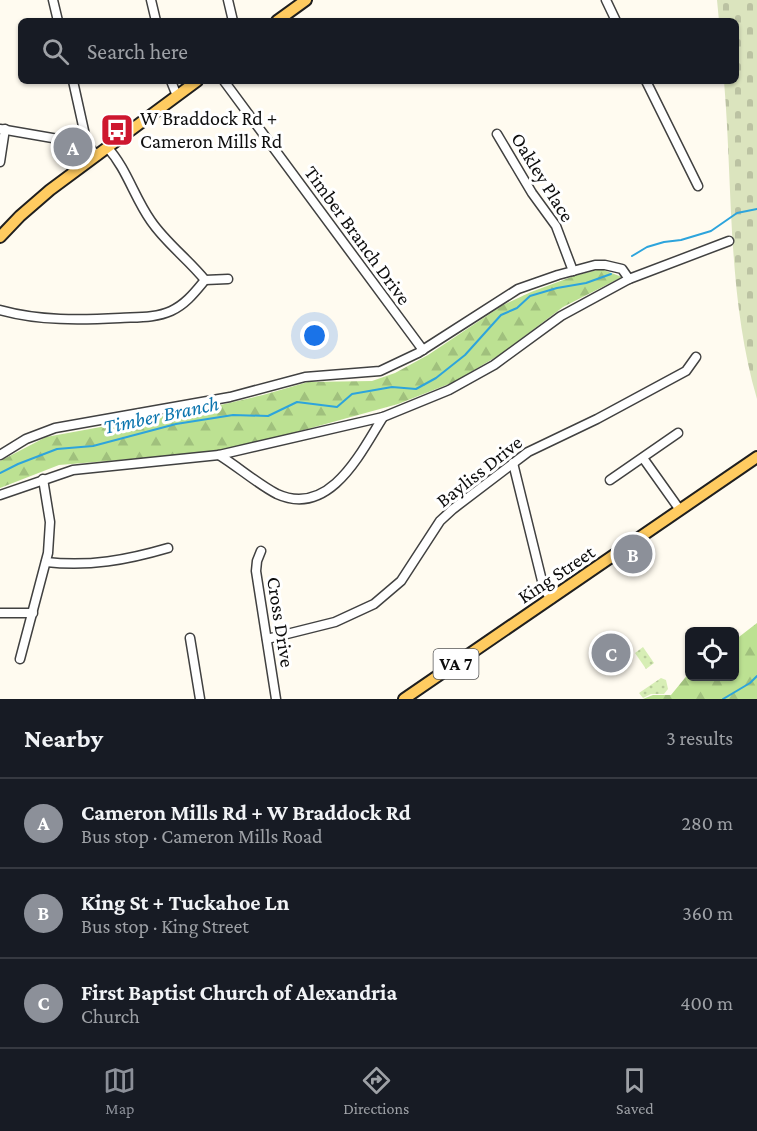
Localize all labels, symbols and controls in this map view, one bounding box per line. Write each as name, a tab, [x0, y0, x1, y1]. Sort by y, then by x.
search box	[18, 18, 739, 84]
icon: search	[39, 35, 72, 68]
text: Search here	[87, 39, 188, 64]
place label: W Braddock Rd + Cameron Mills Rd	[140, 107, 283, 152]
bus stop icon: W Braddock Rd + Cameron Mills Rd	[99, 112, 135, 148]
pin: A	[54, 124, 92, 170]
street label: Oakley Place	[506, 128, 579, 226]
street label: Timber Branch Drive	[300, 161, 416, 309]
your location	[300, 321, 329, 350]
water label: Timber Branch	[101, 391, 221, 439]
street label: Bayliss Drive	[432, 431, 527, 512]
pin: B	[614, 532, 652, 576]
street label: King Street	[513, 540, 599, 608]
street label: Cross Drive	[263, 575, 299, 669]
map controls	[685, 627, 739, 681]
button: locate	[685, 627, 739, 681]
pin: C	[592, 630, 630, 676]
road number: VA 7	[434, 649, 478, 679]
text: Nearby	[24, 724, 103, 753]
text: 3 results	[666, 727, 733, 749]
text: Cameron Mills Rd + W Braddock Rd	[81, 800, 411, 825]
text: A	[38, 812, 49, 834]
text: 280 m	[682, 812, 733, 834]
text: Bus stop · Cameron Mills Road	[81, 825, 323, 847]
text: King St + Tuckahoe Ln	[81, 890, 289, 915]
text: B	[38, 902, 49, 924]
text: 360 m	[682, 902, 733, 924]
text: Bus stop · King Street	[81, 915, 249, 937]
text: First Baptist Church of Alexandria	[81, 980, 397, 1005]
text: C	[37, 992, 50, 1014]
text: 400 m	[680, 992, 733, 1014]
text: Church	[81, 1005, 140, 1027]
tab: Map	[103, 1064, 136, 1117]
tab: Directions	[343, 1064, 409, 1117]
tab: Saved	[616, 1064, 654, 1117]

